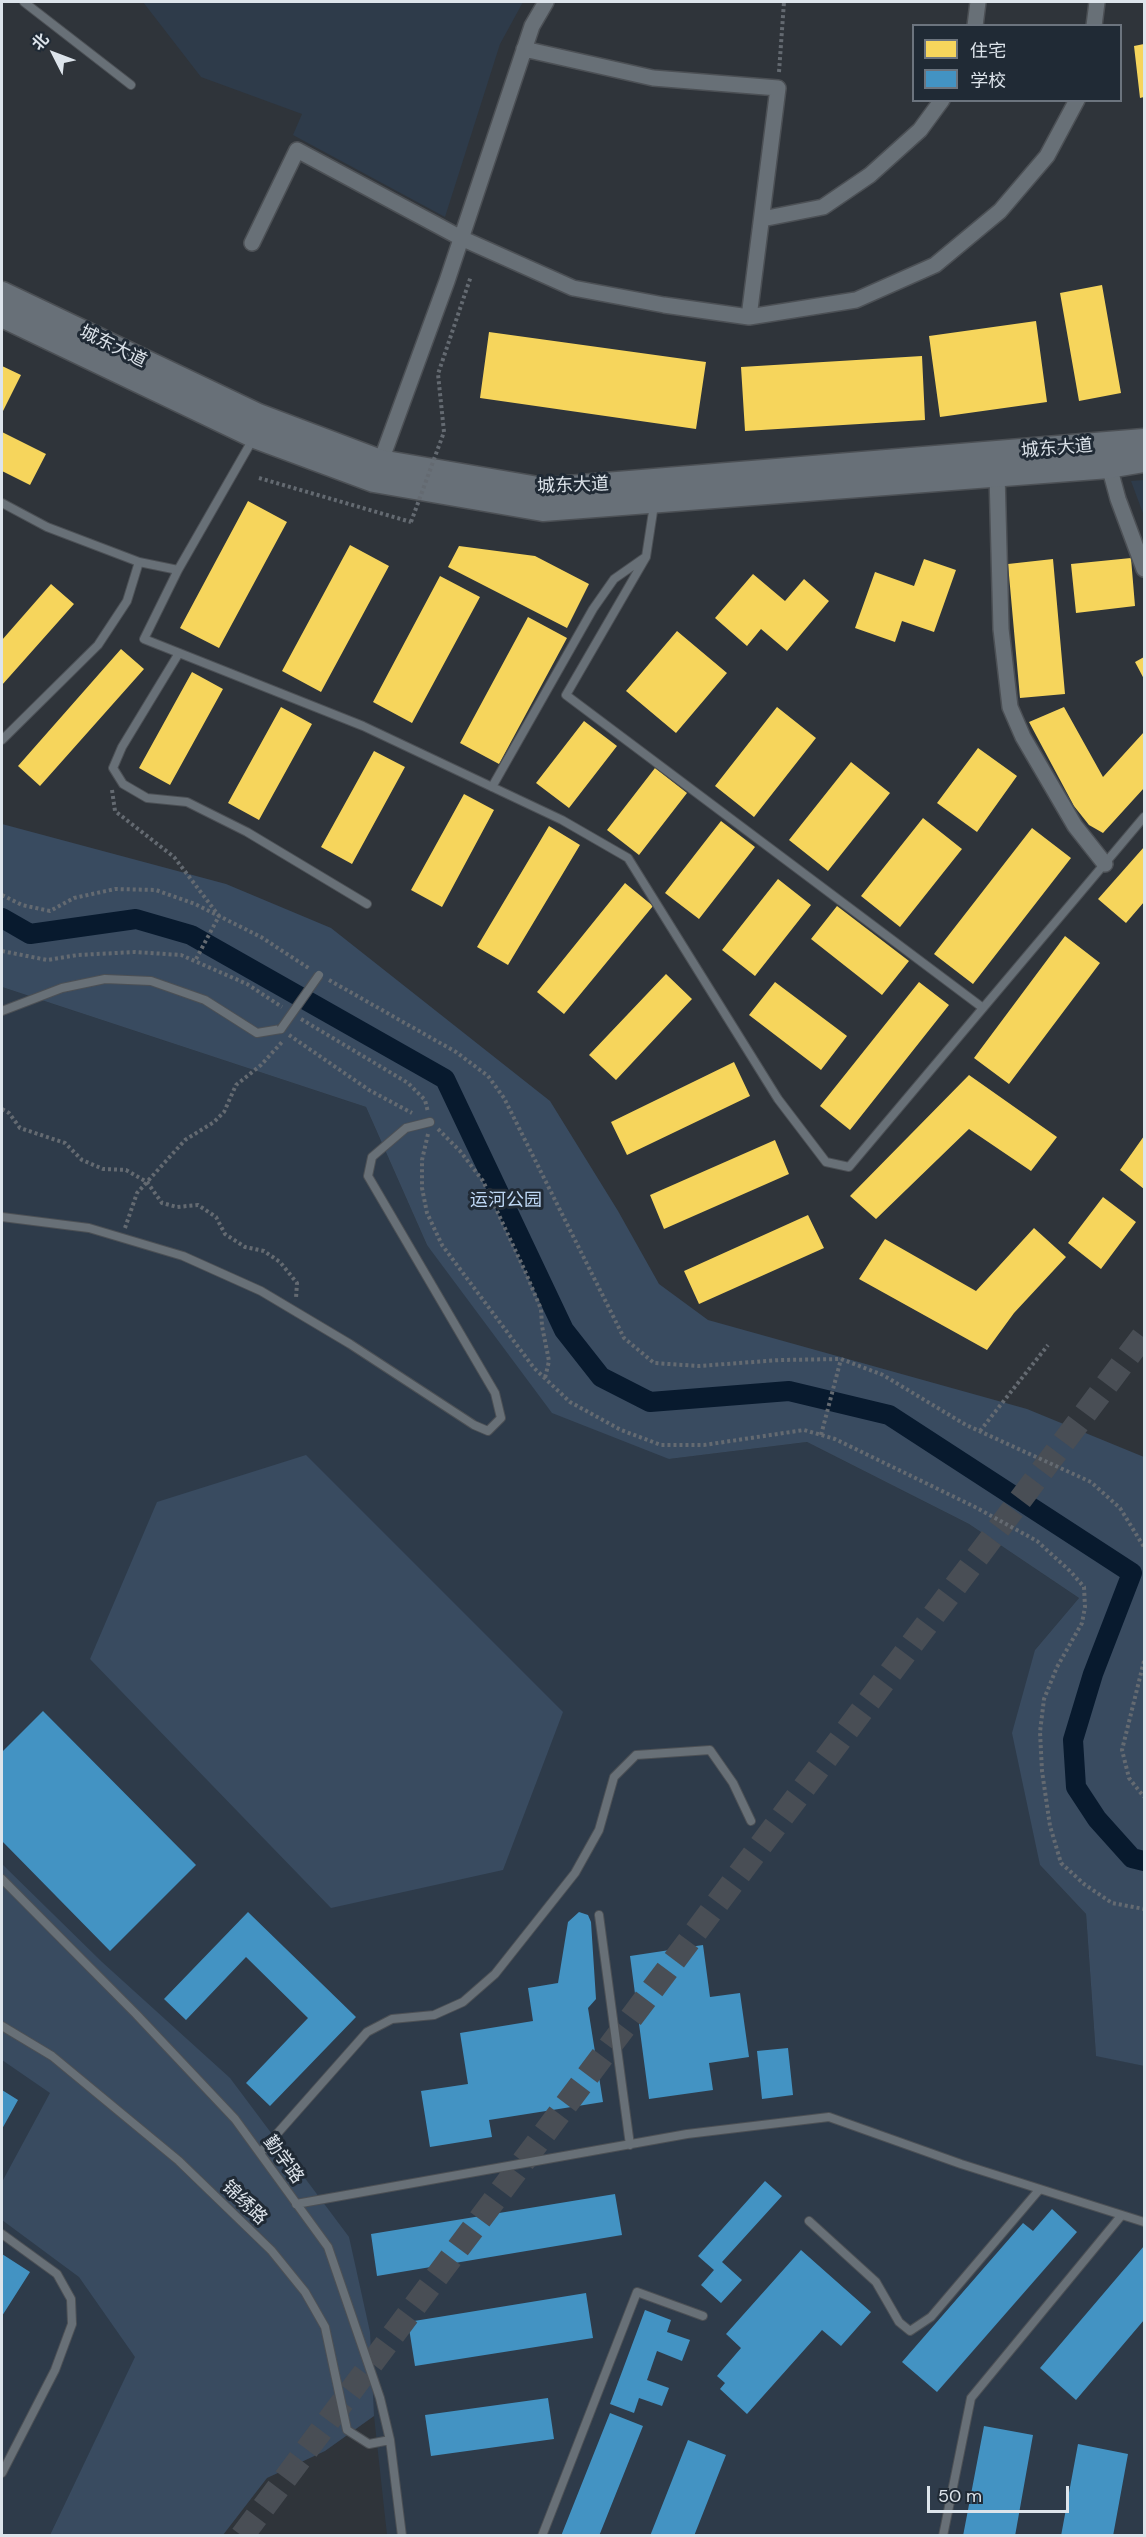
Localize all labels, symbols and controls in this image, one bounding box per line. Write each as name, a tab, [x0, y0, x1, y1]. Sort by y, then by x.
north arrow	[24, 24, 84, 84]
legend	[912, 24, 1122, 102]
text: 北	[27, 29, 53, 55]
text: 住宅	[970, 39, 1006, 63]
text: 学校	[970, 69, 1006, 93]
street label: 城东大道	[76, 322, 150, 372]
street label: 城东大道	[1020, 435, 1094, 463]
street label: 城东大道	[537, 474, 609, 498]
park label: 运河公园	[470, 1190, 542, 1212]
street label: 勤学路	[258, 2132, 308, 2188]
street label: 锦绣路	[217, 2176, 271, 2230]
scale bar	[930, 2474, 1072, 2512]
text: 50 m	[938, 2484, 982, 2508]

